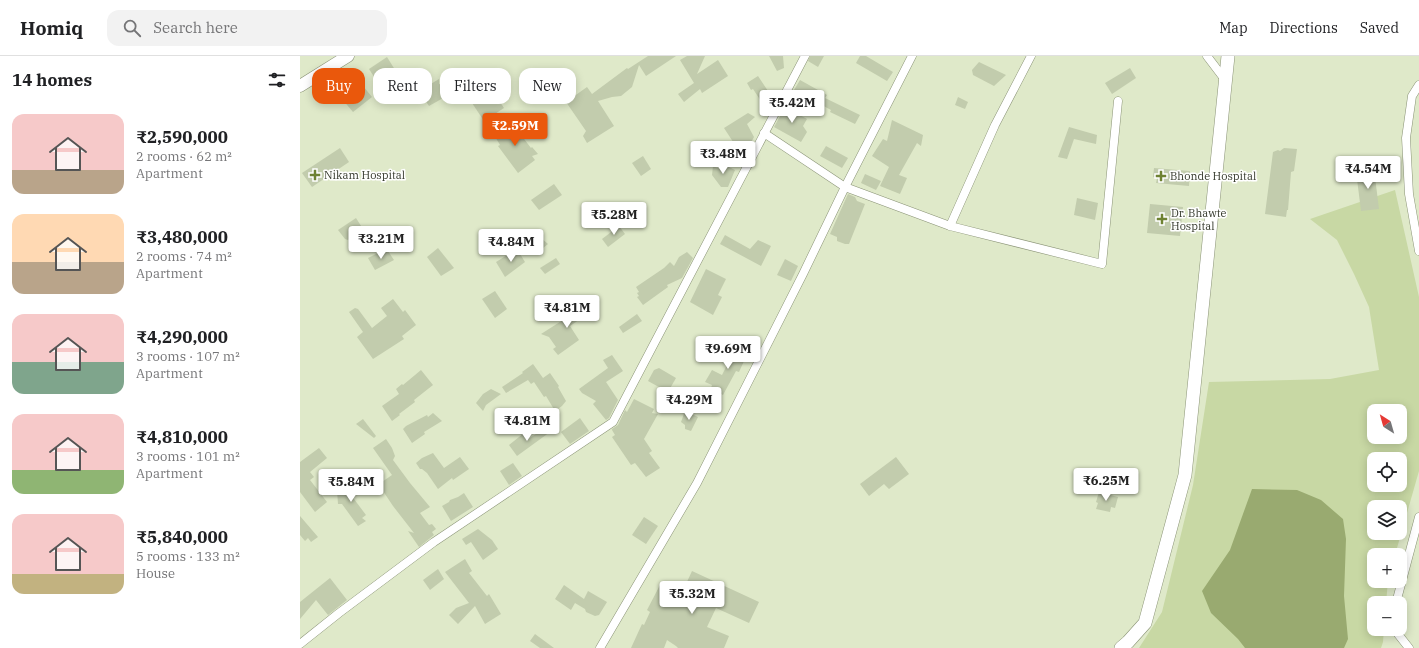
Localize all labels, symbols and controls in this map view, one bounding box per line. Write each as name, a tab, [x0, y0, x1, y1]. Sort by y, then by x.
search box	[107, 10, 387, 46]
text: Homiq	[20, 16, 83, 40]
icon: search	[121, 17, 143, 39]
text: Search here	[153, 18, 238, 37]
text: Map	[1219, 19, 1248, 37]
text: Directions	[1270, 19, 1338, 37]
text: Saved	[1360, 19, 1399, 37]
chip: Buy	[312, 68, 365, 104]
chip: Rent	[373, 68, 432, 104]
chip: Filters	[440, 68, 511, 104]
chip: New	[519, 68, 576, 104]
text: 14 homes	[12, 69, 92, 91]
icon: filters	[266, 69, 288, 91]
pin: ₹5.42M	[759, 90, 825, 124]
text: ₹5.42M	[768, 94, 816, 111]
pin: ₹2.59M	[482, 113, 548, 147]
text: ₹2.59M	[491, 117, 539, 134]
text: ₹2,590,000	[136, 126, 228, 148]
icon: home	[44, 130, 92, 178]
pin: ₹3.48M	[690, 141, 756, 175]
text: ₹3.48M	[699, 145, 747, 162]
text: 2 rooms · 62 m²	[136, 148, 232, 165]
pin: ₹4.54M	[1335, 156, 1401, 190]
text: ₹4.54M	[1344, 160, 1392, 177]
text: Apartment	[136, 165, 203, 182]
place label: Nikam Hospital	[324, 168, 405, 182]
marker: Nikam Hospital	[309, 169, 321, 181]
place label: Bhonde Hospital	[1170, 169, 1256, 183]
marker: Bhonde Hospital	[1155, 170, 1167, 182]
pin: ₹5.28M	[581, 202, 647, 236]
text: ₹5.28M	[590, 206, 638, 223]
place label: Dr. Bhawte Hospital	[1171, 206, 1227, 233]
marker: Dr. Bhawte Hospital	[1156, 213, 1168, 225]
text: ₹3,480,000	[136, 226, 228, 248]
pin: ₹3.21M	[348, 226, 414, 260]
pin: ₹4.84M	[478, 229, 544, 263]
icon: home	[44, 230, 92, 278]
text: ₹3.21M	[357, 230, 405, 247]
text: ₹4.84M	[487, 233, 535, 250]
text: 2 rooms · 74 m²	[136, 248, 232, 265]
text: Apartment	[136, 265, 203, 282]
pin: ₹4.81M	[534, 295, 600, 329]
text: ₹4.81M	[543, 299, 591, 316]
text: ₹4,290,000	[136, 326, 228, 348]
icon: home	[44, 330, 92, 378]
pin: ₹9.69M	[695, 336, 761, 370]
text: ₹9.69M	[704, 340, 752, 357]
text: 3 rooms · 107 m²	[136, 348, 240, 365]
text: Apartment	[136, 365, 203, 382]
pin: ₹4.29M	[656, 387, 722, 421]
text: ₹4.29M	[665, 391, 713, 408]
north arrow	[1367, 404, 1407, 444]
map controls	[1367, 404, 1407, 636]
pin: ₹4.81M	[494, 408, 560, 442]
text: ₹4.81M	[503, 412, 551, 429]
text: ₹4,810,000	[136, 426, 228, 448]
icon: home	[44, 430, 92, 478]
text: 3 rooms · 101 m²	[136, 448, 240, 465]
button: locate	[1367, 452, 1407, 492]
text: Apartment	[136, 465, 203, 482]
pin: ₹6.25M	[1073, 468, 1139, 502]
pin: ₹5.84M	[318, 469, 384, 503]
text: ₹6.25M	[1082, 472, 1130, 489]
text: ₹5.84M	[327, 473, 375, 490]
button: layers	[1367, 500, 1407, 540]
text: ₹5,840,000	[136, 526, 228, 548]
icon: home	[44, 530, 92, 578]
text: 5 rooms · 133 m²	[136, 548, 240, 565]
button: +	[1367, 548, 1407, 588]
text: House	[136, 565, 175, 582]
pin: ₹5.32M	[659, 581, 725, 615]
text: ₹5.32M	[668, 585, 716, 602]
button: −	[1367, 596, 1407, 636]

